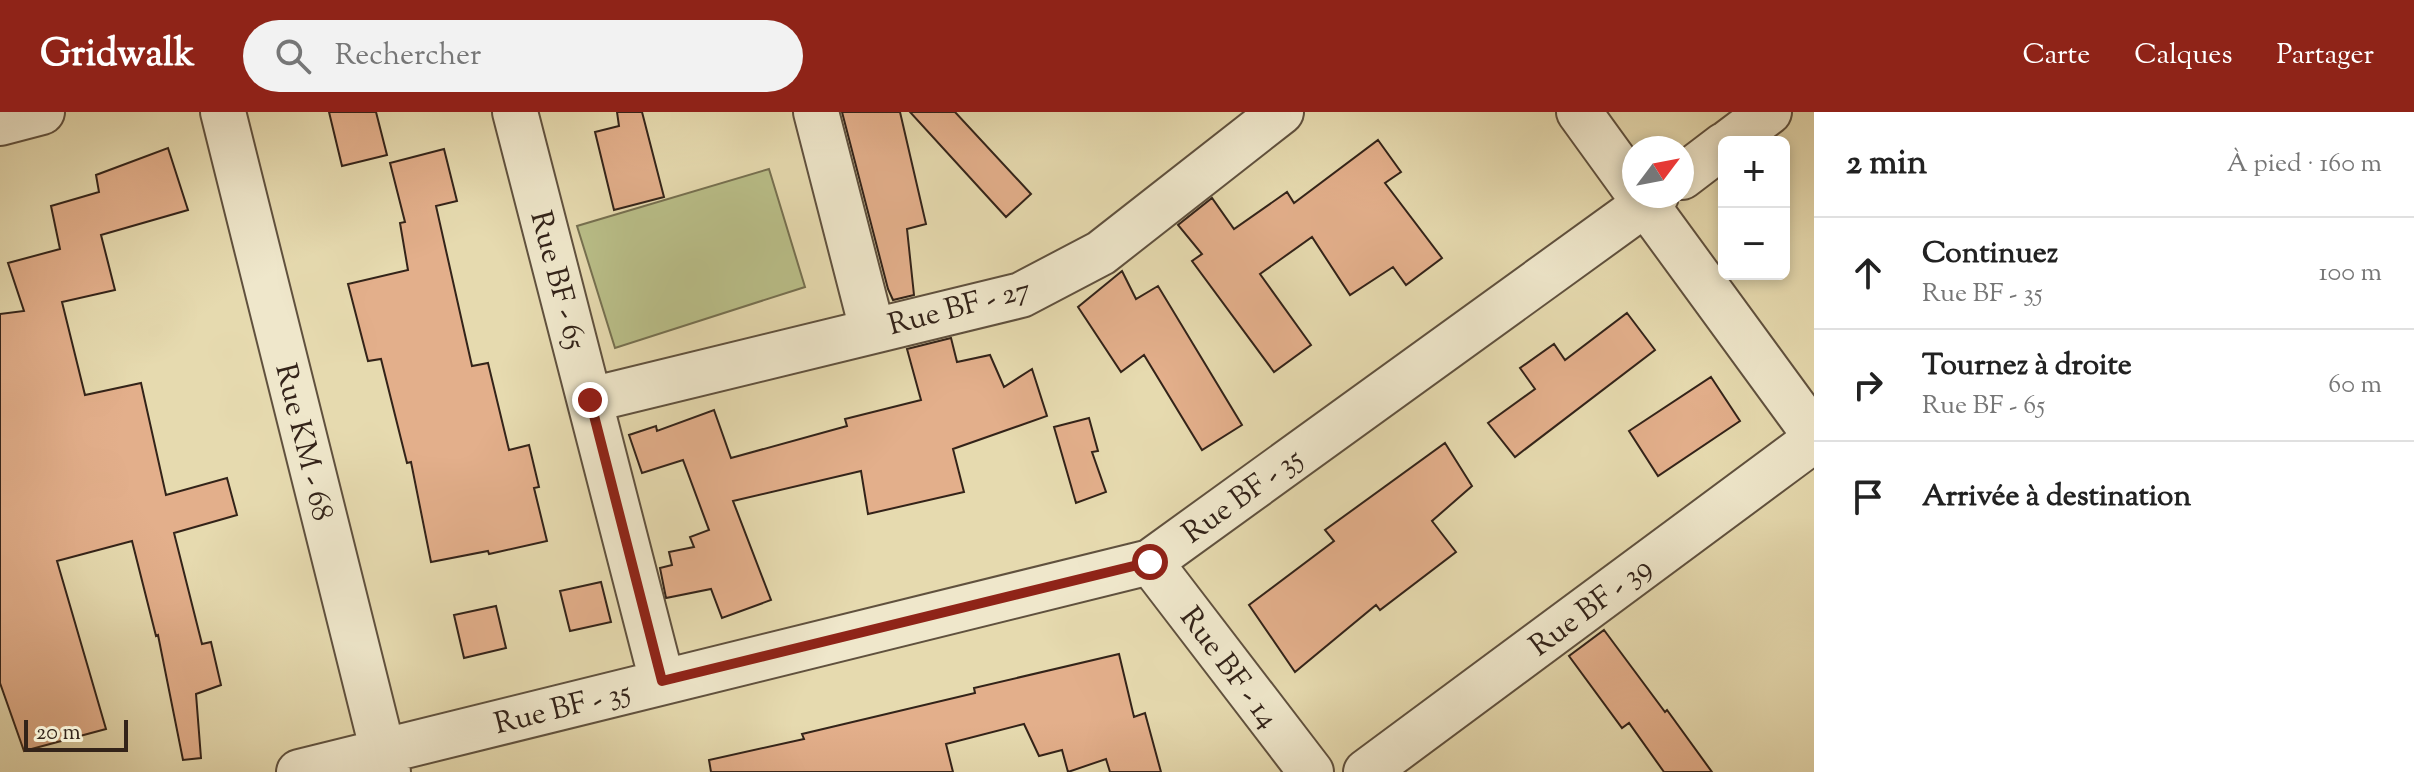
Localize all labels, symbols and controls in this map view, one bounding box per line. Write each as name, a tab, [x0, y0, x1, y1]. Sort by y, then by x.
search box	[243, 20, 803, 92]
text: Gridwalk	[40, 29, 195, 83]
icon: search	[271, 34, 315, 78]
text: Rechercher	[335, 35, 481, 78]
text: Carte	[2022, 36, 2090, 76]
text: Calques	[2134, 36, 2232, 76]
text: Partager	[2276, 36, 2374, 76]
north arrow	[1622, 136, 1694, 208]
map controls	[1718, 136, 1790, 280]
button: +	[1718, 136, 1790, 208]
text: 2 min	[1846, 140, 1927, 189]
text: À pied · 160 m	[2227, 146, 2382, 183]
street label: Rue BF - 65	[517, 207, 596, 355]
button: −	[1718, 208, 1790, 280]
text: Continuez	[1922, 233, 2058, 276]
icon: ahead	[1846, 251, 1890, 295]
text: 100 m	[2319, 255, 2382, 292]
street label: Rue BF - 27	[884, 269, 1036, 348]
text: Rue BF - 35	[1922, 276, 2043, 313]
text: Tournez à droite	[1922, 345, 2132, 388]
street label: Rue KM - 68	[262, 360, 343, 526]
icon: right	[1846, 363, 1890, 407]
text: 60 m	[2328, 367, 2382, 404]
route end	[572, 382, 608, 418]
text: Rue BF - 65	[1922, 388, 2045, 425]
street label: Rue BF - 35	[1175, 439, 1312, 555]
icon: arrive	[1846, 475, 1890, 519]
text: Arrivée à destination	[1922, 476, 2191, 519]
route start	[1132, 544, 1168, 580]
street label: Rue BF - 39	[1521, 548, 1662, 668]
street label: Rue BF - 14	[1168, 599, 1288, 738]
street label: Rue BF - 35	[490, 672, 635, 747]
scale bar	[24, 716, 128, 752]
text: 20 m	[36, 718, 81, 750]

